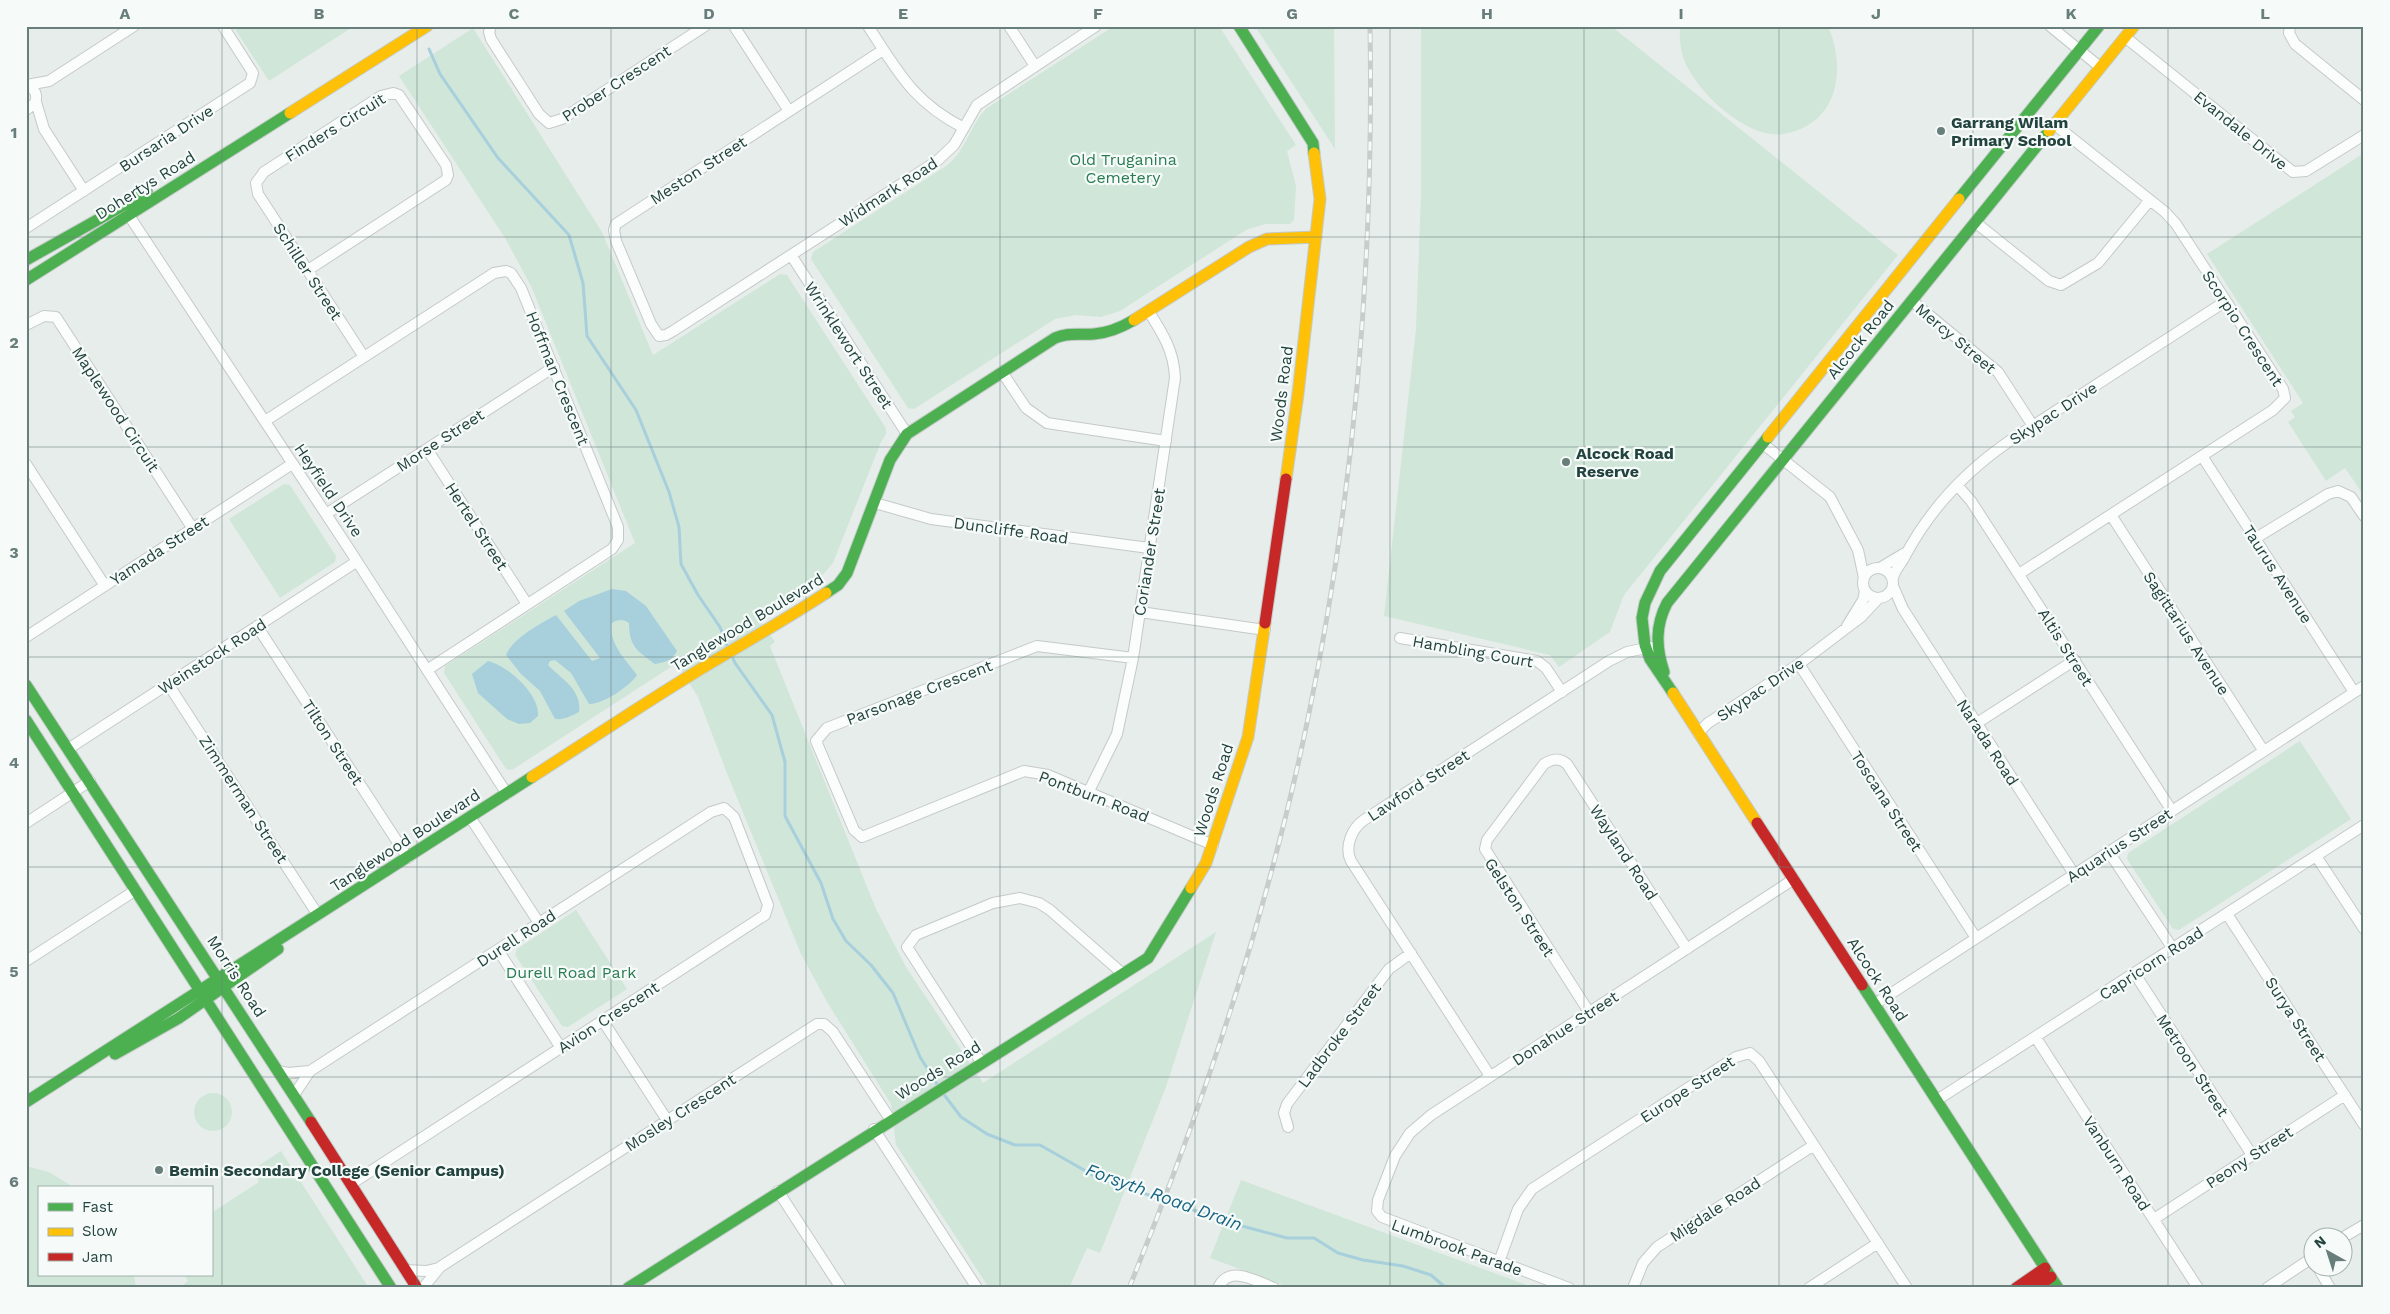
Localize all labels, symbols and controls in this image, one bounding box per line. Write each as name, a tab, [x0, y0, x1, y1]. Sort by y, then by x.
text: A	[120, 4, 131, 23]
text: B	[314, 4, 325, 23]
text: C	[509, 4, 520, 23]
text: D	[703, 4, 715, 23]
text: E	[898, 4, 908, 23]
text: F	[1093, 4, 1103, 23]
text: G	[1286, 4, 1298, 23]
text: H	[1481, 4, 1493, 23]
text: I	[1678, 4, 1684, 23]
text: J	[1871, 4, 1881, 23]
text: K	[2065, 4, 2077, 23]
text: L	[2260, 4, 2270, 23]
street label: Prober Crescent	[558, 41, 675, 126]
street label: Evandale Drive	[2190, 87, 2291, 174]
street label: Finders Circuit	[282, 89, 389, 166]
street label: Bursaria Drive	[116, 101, 217, 176]
place label: Garrang Wilam Primary School	[1951, 113, 2072, 150]
text: 1	[11, 123, 17, 142]
marker: Garrang Wilam Primary School	[1935, 125, 1947, 137]
street label: Meston Street	[647, 132, 750, 209]
street label: Dohertys Road	[92, 147, 199, 224]
park label: Old Truganina Cemetery	[1069, 150, 1177, 187]
street label: Widmark Road	[835, 153, 941, 231]
street label: Schiller Street	[269, 219, 346, 324]
street label: Scorpio Crescent	[2198, 267, 2287, 390]
street label: Wrinklewort Street	[800, 278, 897, 413]
street label: Alcock Road	[1823, 296, 1898, 383]
street label: Mercy Street	[1912, 299, 2000, 378]
street label: Hoffman Crescent	[522, 308, 593, 448]
text: 2	[9, 333, 19, 352]
street label: Maplewood Circuit	[68, 343, 163, 476]
street label: Woods Road	[1266, 345, 1297, 443]
street label: Skypac Drive	[2006, 378, 2101, 449]
street label: Morse Street	[393, 405, 488, 476]
street label: Heyfield Drive	[290, 440, 367, 541]
place label: Alcock Road Reserve	[1576, 444, 1674, 481]
marker: Alcock Road Reserve	[1560, 456, 1572, 468]
street label: Hertel Street	[441, 479, 512, 574]
street label: Coriander Street	[1130, 486, 1169, 617]
street label: Yamada Street	[107, 511, 212, 589]
street label: Duncliffe Road	[952, 513, 1069, 548]
street label: Taurus Avenue	[2239, 522, 2316, 627]
text: 3	[9, 543, 19, 562]
street label: Sagittarius Avenue	[2139, 568, 2234, 699]
street label: Tanglewood Boulevard	[668, 569, 827, 676]
street label: Altis Street	[2034, 605, 2097, 690]
street label: Weinstock Road	[155, 614, 270, 698]
street label: Hambling Court	[1411, 632, 1535, 672]
street label: Skypac Drive	[1713, 653, 1807, 725]
street label: Parsonage Crescent	[844, 656, 995, 729]
street label: Narada Road	[1953, 695, 2023, 789]
street label: Tilton Street	[298, 696, 367, 789]
street label: Zimmerman Street	[195, 732, 292, 867]
street label: Woods Road	[1189, 741, 1238, 839]
street label: Lawford Street	[1364, 745, 1473, 825]
street label: Toscana Street	[1847, 747, 1926, 855]
text: 4	[9, 753, 19, 772]
street label: Pontburn Road	[1036, 767, 1152, 826]
street label: Tanglewood Boulevard	[327, 785, 484, 896]
street label: Wayland Road	[1586, 801, 1661, 904]
street label: Aquarius Street	[2063, 804, 2176, 887]
street label: Gelston Street	[1481, 854, 1559, 960]
street label: Durell Road	[473, 906, 559, 971]
street label: Capricorn Road	[2096, 923, 2207, 1004]
street label: Morris Road	[203, 932, 270, 1021]
street label: Alcock Road	[1843, 934, 1912, 1025]
text: 5	[9, 962, 19, 981]
park label: Durell Road Park	[506, 963, 636, 982]
street label: Surya Street	[2261, 973, 2330, 1065]
street label: Avion Crescent	[554, 977, 663, 1057]
street label: Ladbroke Street	[1294, 979, 1385, 1091]
street label: Donahue Street	[1509, 987, 1622, 1070]
street label: Metroon Street	[2152, 1011, 2233, 1120]
street label: Woods Road	[892, 1037, 984, 1104]
street label: Europe Street	[1637, 1052, 1738, 1127]
street label: Mosley Crescent	[621, 1069, 739, 1155]
street label: Vanburn Road	[2079, 1112, 2154, 1214]
street label: Peony Street	[2202, 1122, 2296, 1193]
water label: Forsyth Road Drain	[1083, 1158, 1245, 1235]
place label: Bemin Secondary College (Senior Campus)	[169, 1161, 505, 1180]
marker: Bemin Secondary College (Senior Campus)	[153, 1164, 165, 1176]
text: 6	[9, 1172, 19, 1191]
street label: Migdale Road	[1666, 1173, 1764, 1246]
legend	[38, 1186, 212, 1276]
text: Fast	[82, 1198, 114, 1216]
street label: Lumbrook Parade	[1389, 1215, 1525, 1280]
text: Slow	[82, 1222, 118, 1240]
north arrow	[2302, 1226, 2352, 1276]
text: N	[2311, 1232, 2329, 1251]
text: Jam	[82, 1248, 113, 1266]

